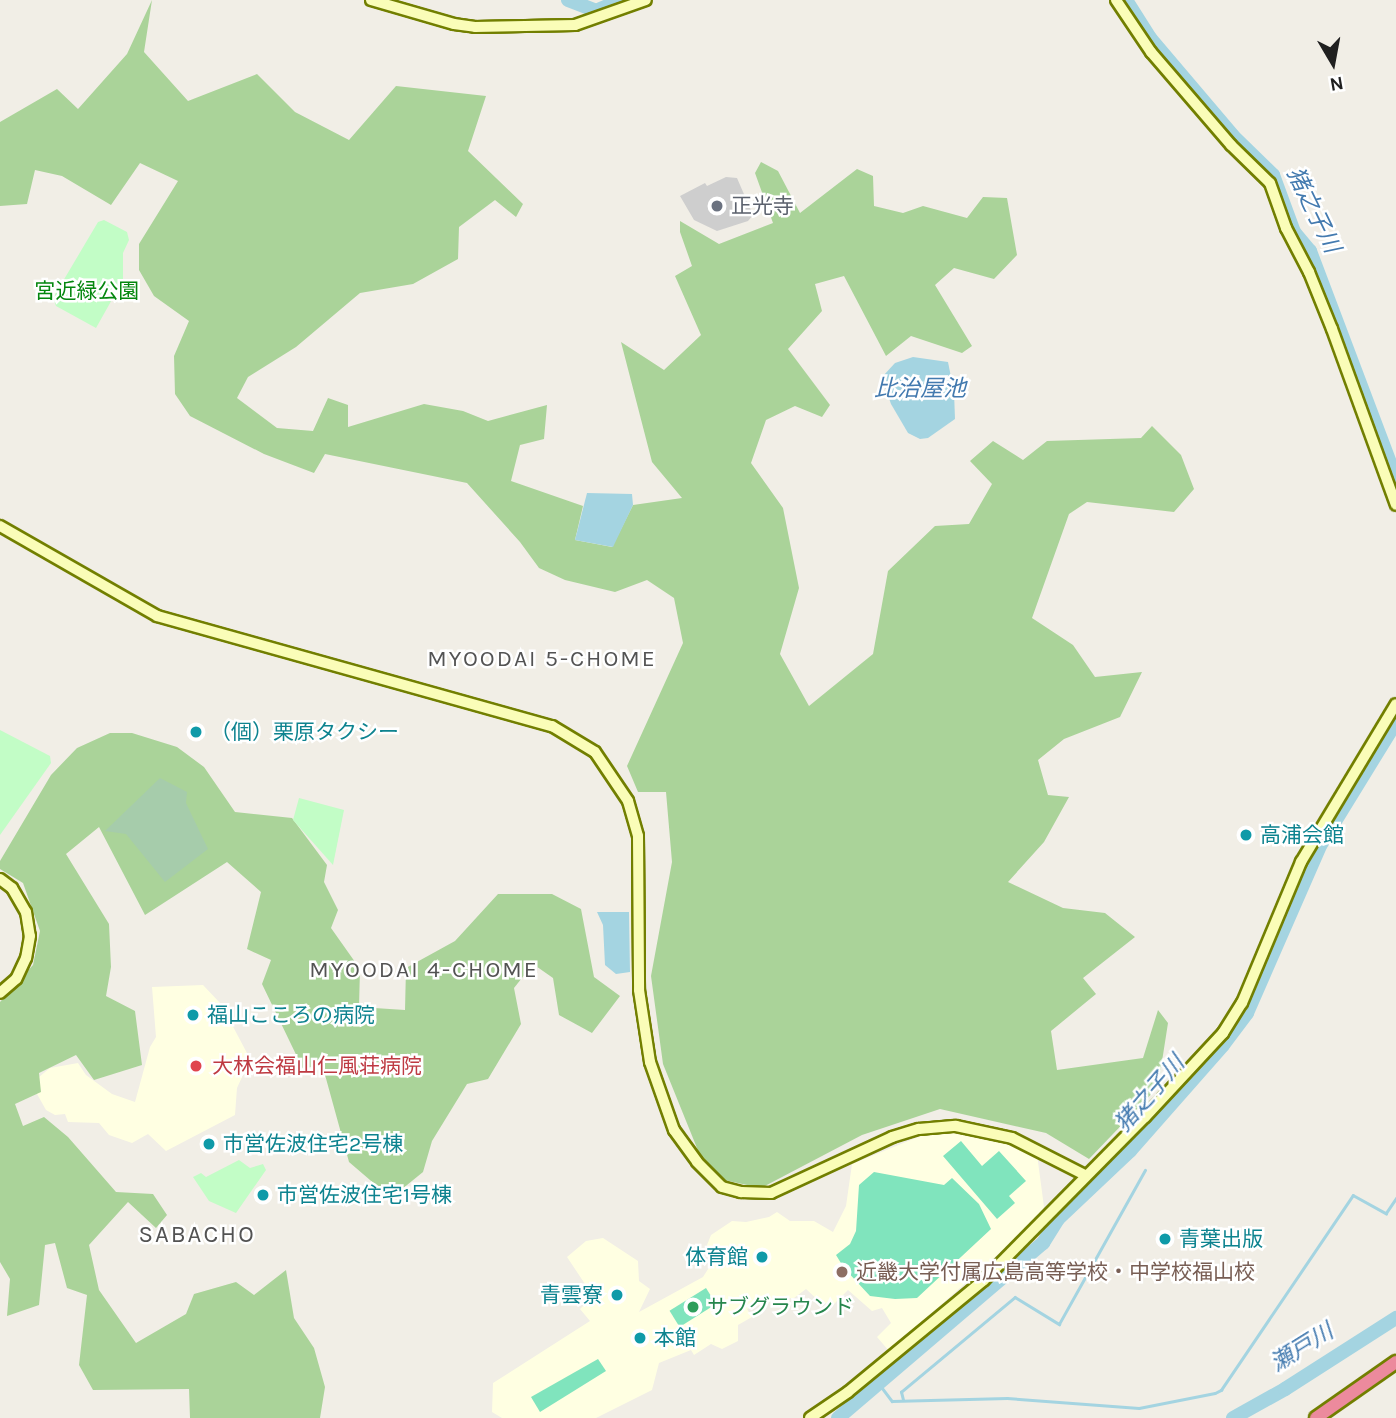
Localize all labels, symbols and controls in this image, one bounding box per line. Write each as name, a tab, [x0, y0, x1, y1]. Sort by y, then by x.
north arrow	[1298, 28, 1368, 98]
text: N	[1328, 72, 1345, 96]
water label: 猪之子川	[1280, 163, 1346, 257]
place label: 正光寺	[731, 193, 794, 219]
marker: 正光寺	[709, 198, 725, 214]
park label: 宮近緑公園	[35, 278, 139, 304]
water label: 比治屋池	[874, 375, 966, 403]
district label: MYOODAI 5-CHOME	[429, 645, 655, 673]
place label: （個）栗原タクシー	[210, 719, 399, 745]
marker: （個）栗原タクシー	[188, 724, 204, 740]
place label: 高浦会館	[1260, 822, 1344, 848]
marker: 高浦会館	[1238, 827, 1254, 843]
district label: MYOODAI 4-CHOME	[311, 956, 537, 984]
place label: 福山こころの病院	[207, 1002, 375, 1028]
marker: 福山こころの病院	[185, 1007, 201, 1023]
water label: 猪之子川	[1109, 1050, 1191, 1138]
place label: 大林会福山仁風荘病院	[212, 1053, 422, 1079]
marker: 大林会福山仁風荘病院	[186, 1056, 206, 1076]
place label: 市営佐波住宅2号棟	[223, 1131, 403, 1157]
marker: 市営佐波住宅2号棟	[201, 1136, 217, 1152]
place label: 市営佐波住宅1号棟	[277, 1182, 452, 1208]
marker: 市営佐波住宅1号棟	[255, 1187, 271, 1203]
district label: SABACHO	[139, 1221, 255, 1249]
place label: 青葉出版	[1179, 1226, 1263, 1252]
marker: 青葉出版	[1157, 1231, 1173, 1247]
place label: 体育館	[685, 1244, 748, 1270]
marker: 体育館	[754, 1249, 770, 1265]
place label: 近畿大学付属広島高等学校・中学校福山校	[856, 1259, 1255, 1285]
marker: 近畿大学付属広島高等学校・中学校福山校	[834, 1264, 850, 1280]
place label: 青雲寮	[540, 1282, 603, 1308]
marker: 青雲寮	[609, 1287, 625, 1303]
place label: サブグラウンド	[707, 1294, 854, 1320]
marker: サブグラウンド	[685, 1299, 701, 1315]
water label: 瀬戸川	[1265, 1318, 1339, 1378]
place label: 本館	[654, 1325, 696, 1351]
marker: 本館	[632, 1330, 648, 1346]

